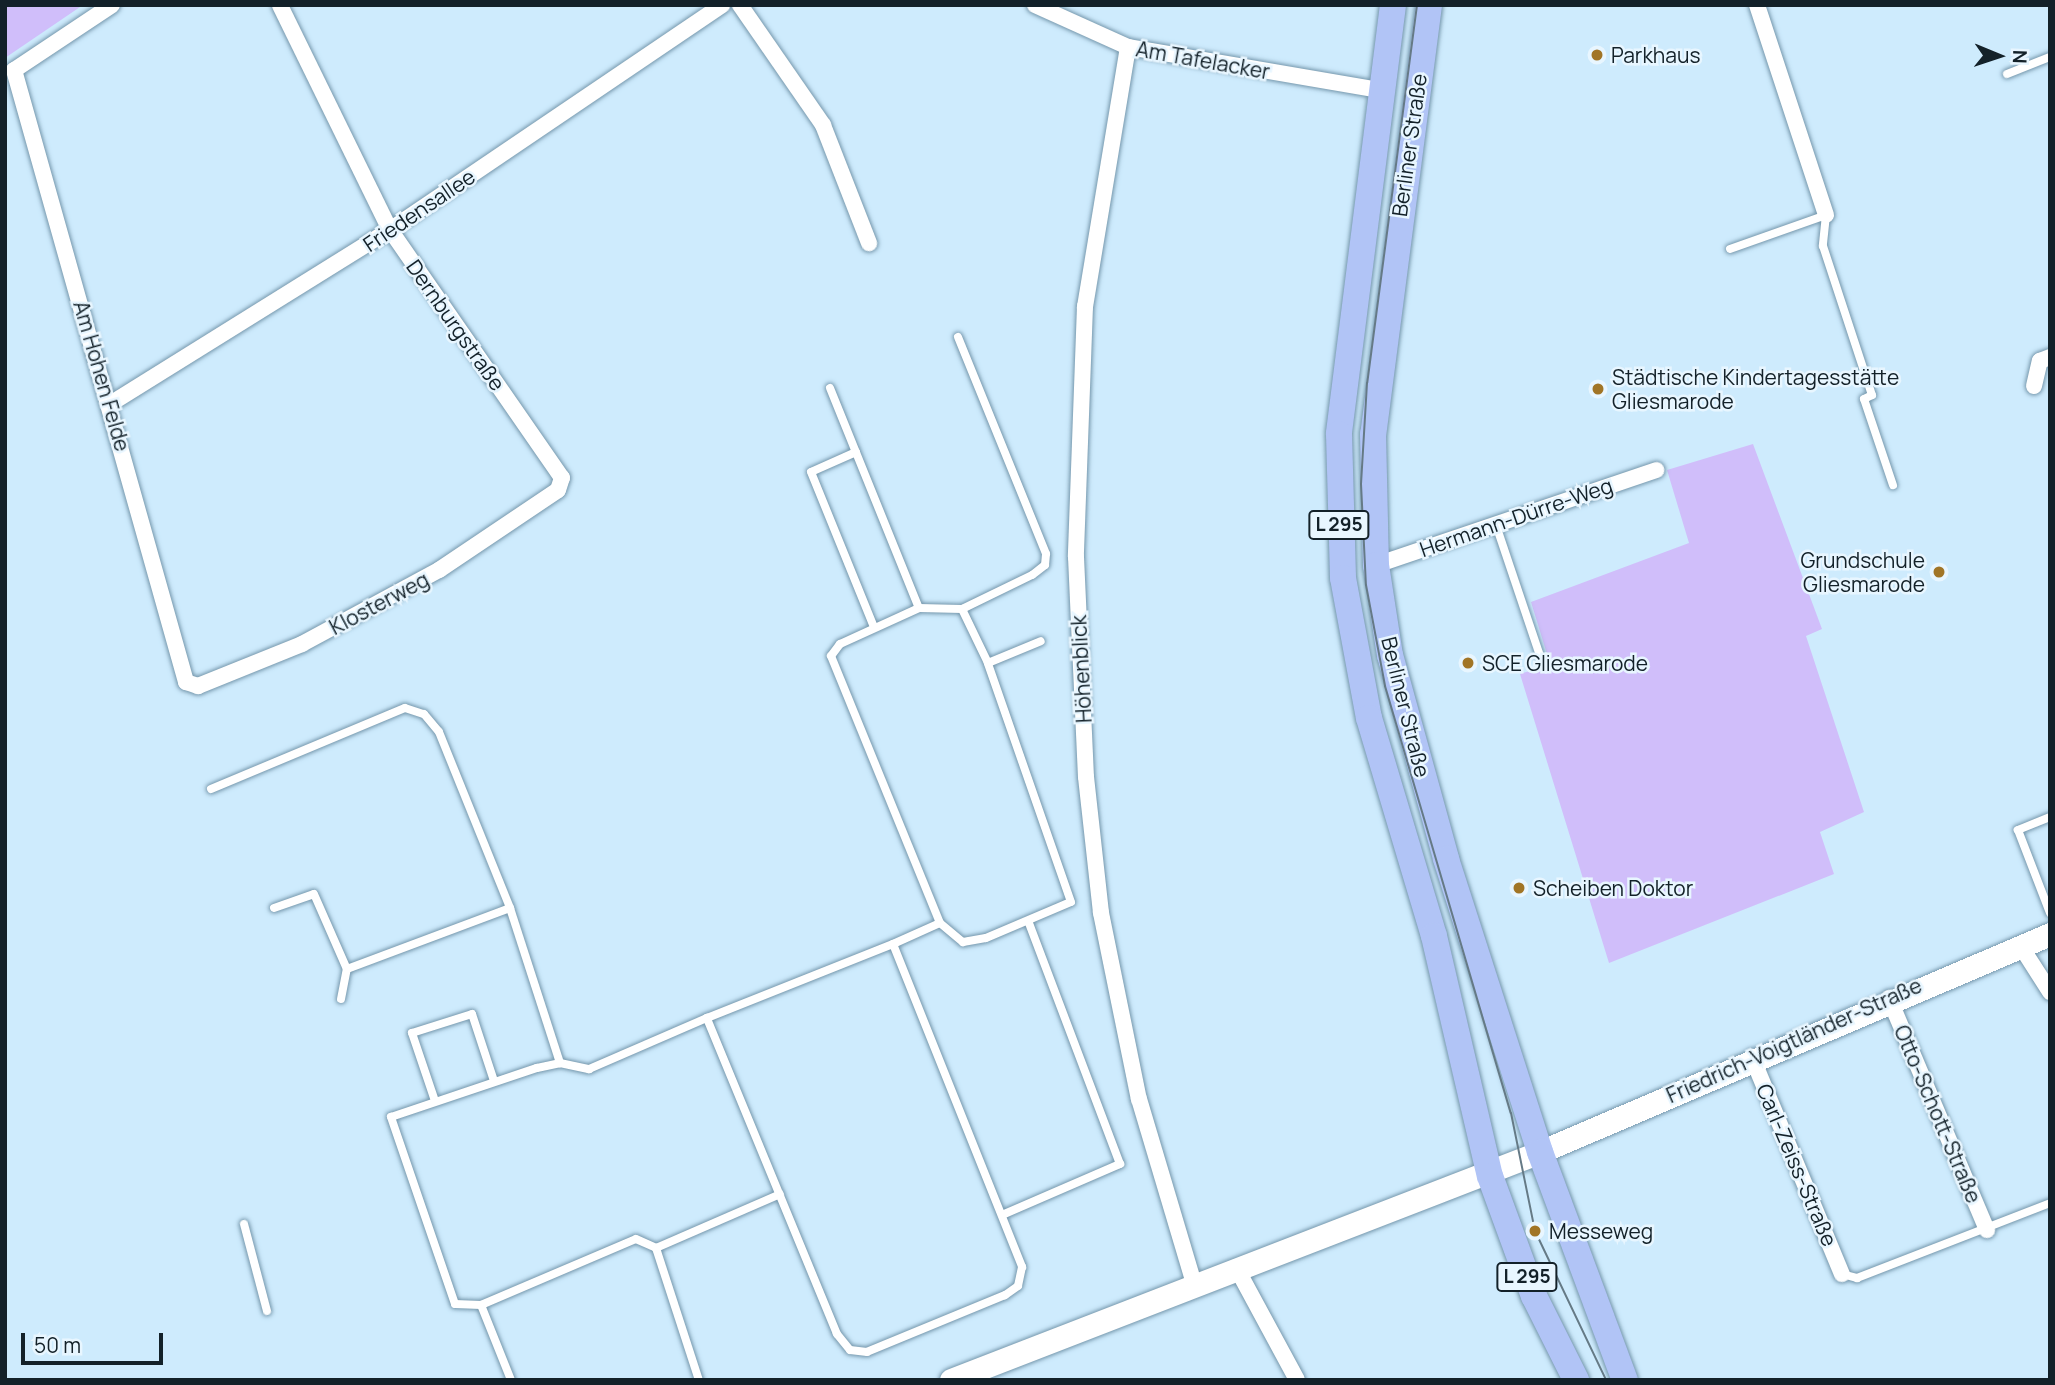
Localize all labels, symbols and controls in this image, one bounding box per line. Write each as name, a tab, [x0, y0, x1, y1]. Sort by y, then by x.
north arrow	[1964, 21, 2034, 91]
street label: Am Tafelacker	[1134, 36, 1272, 84]
place label: Parkhaus	[1611, 42, 1700, 68]
marker: Parkhaus	[1589, 47, 1605, 63]
text: N	[2007, 49, 2033, 64]
street label: Berliner Straße	[1387, 72, 1431, 218]
street label: Friedensallee	[358, 163, 480, 257]
street label: Dernburgstraße	[402, 255, 510, 395]
street label: Am Hohen Felde	[68, 298, 136, 454]
place label: Städtische Kindertagesstätte Gliesmarode	[1612, 364, 1899, 414]
marker: Städtische Kindertagesstätte Gliesmarode	[1590, 381, 1606, 397]
street label: Hermann-Dürre-Weg	[1416, 472, 1616, 562]
road number: L 295	[1308, 510, 1370, 540]
place label: Grundschule Gliesmarode	[1801, 547, 1925, 597]
marker: Grundschule Gliesmarode	[1931, 564, 1947, 580]
street label: Klosterweg	[325, 566, 433, 640]
street label: Höhenblick	[1066, 614, 1096, 724]
street label: Berliner Straße	[1376, 634, 1436, 780]
place label: SCE Gliesmarode	[1482, 650, 1648, 676]
marker: SCE Gliesmarode	[1460, 655, 1476, 671]
place label: Scheiben Doktor	[1533, 875, 1693, 901]
marker: Scheiben Doktor	[1511, 880, 1527, 896]
street label: Friedrich-Voigtländer-Straße	[1662, 972, 1926, 1108]
street label: Otto-Schott-Straße	[1889, 1021, 1987, 1207]
street label: Carl-Zeiss-Straße	[1751, 1080, 1843, 1250]
place label: Messeweg	[1549, 1218, 1653, 1244]
marker: Messeweg	[1527, 1223, 1543, 1239]
road number: L 295	[1496, 1261, 1558, 1292]
scale bar	[24, 1318, 166, 1362]
text: 50 m	[34, 1331, 81, 1359]

